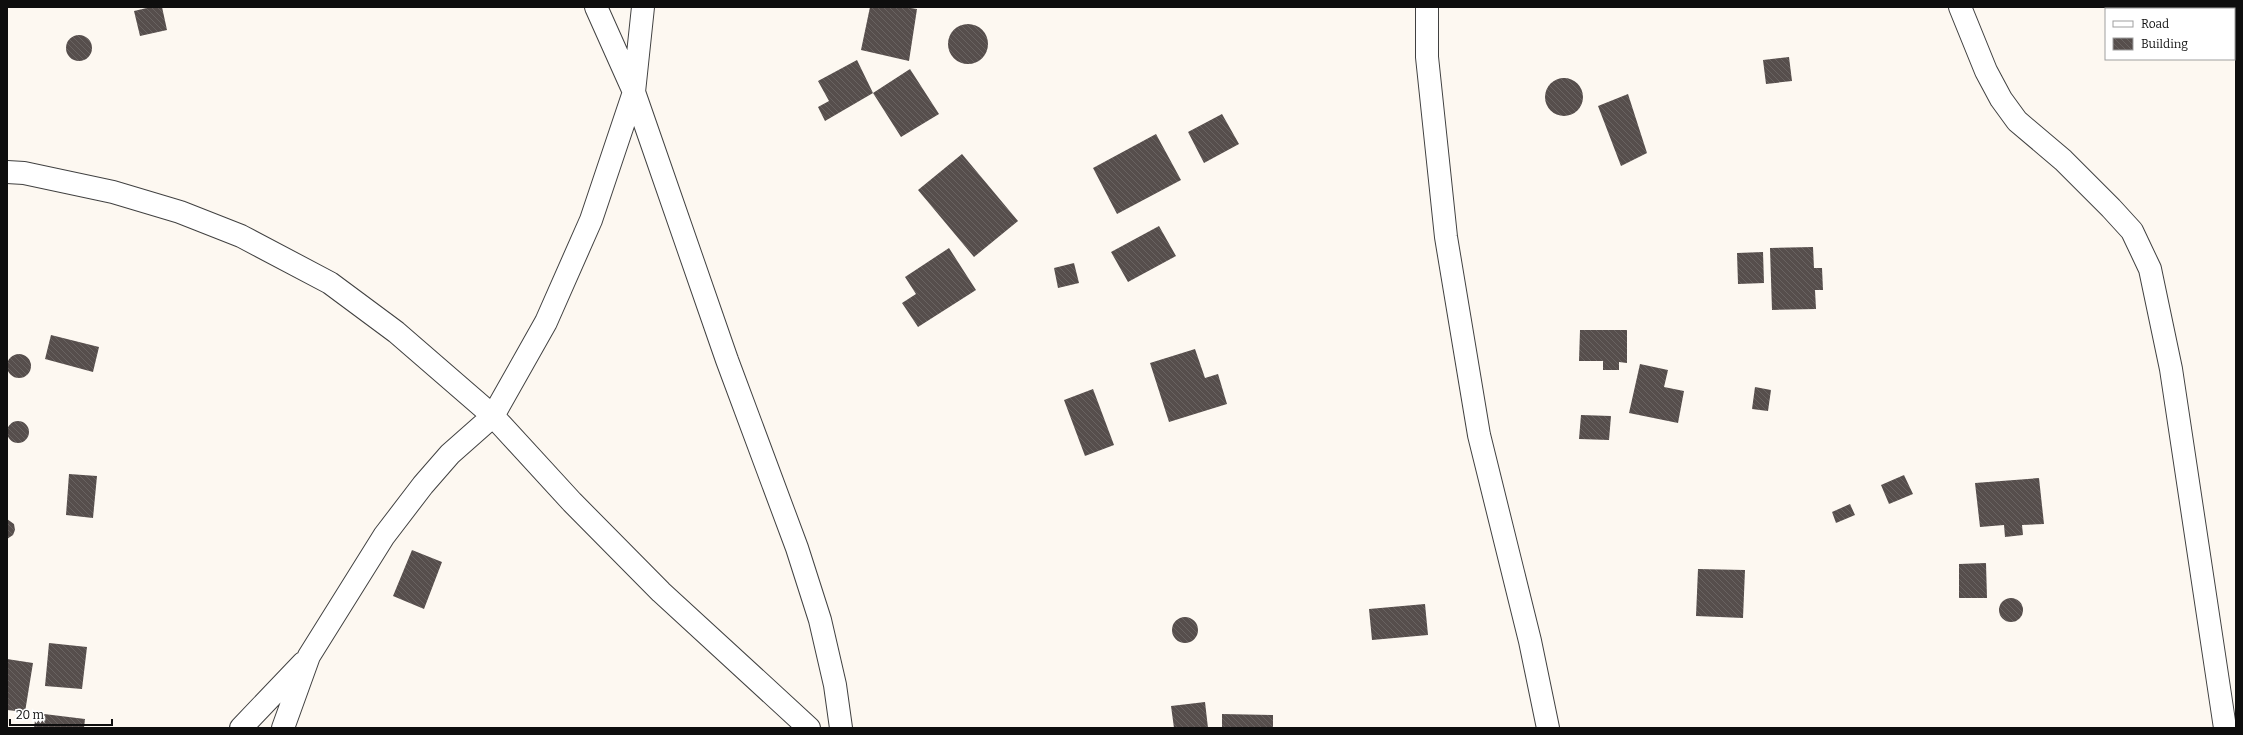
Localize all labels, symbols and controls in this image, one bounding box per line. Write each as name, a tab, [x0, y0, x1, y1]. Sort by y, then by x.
legend	[2105, 8, 2235, 60]
text: Road	[2141, 17, 2169, 31]
text: Building	[2141, 37, 2188, 51]
scale bar	[10, 701, 112, 727]
text: 20 m	[16, 708, 45, 722]

